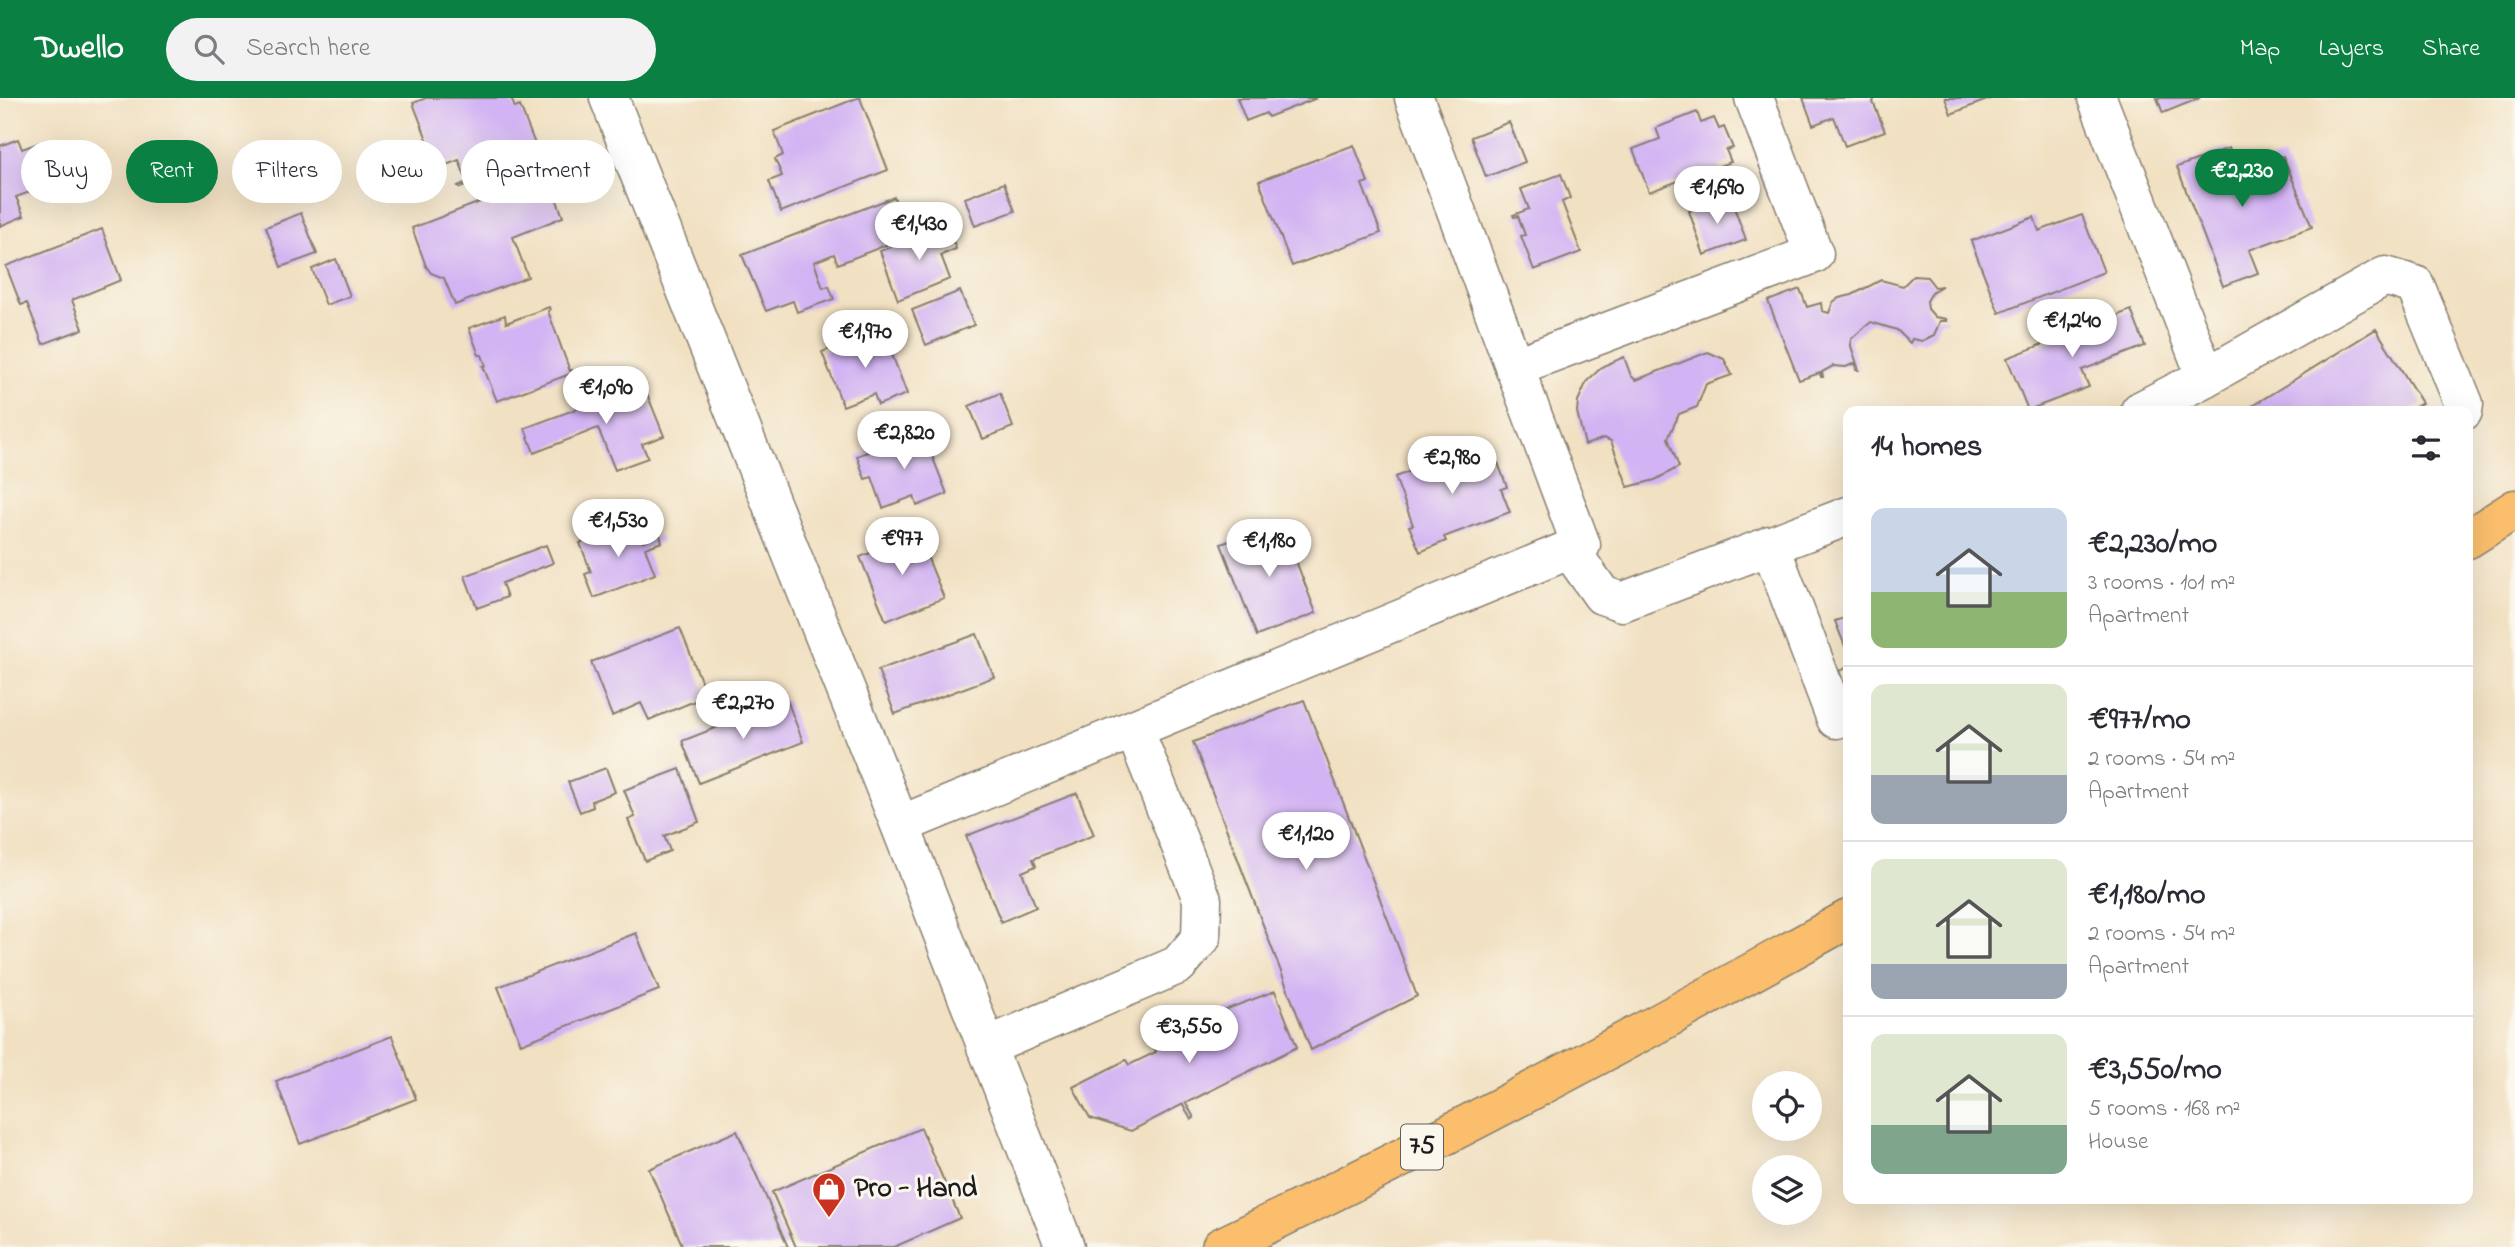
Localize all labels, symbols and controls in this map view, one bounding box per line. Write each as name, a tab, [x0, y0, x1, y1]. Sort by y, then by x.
search box	[166, 18, 656, 81]
text: Dwello	[35, 25, 124, 73]
icon: search	[190, 30, 228, 68]
text: Search here	[246, 30, 370, 68]
text: Map	[2240, 32, 2280, 67]
text: Layers	[2318, 32, 2384, 67]
text: Share	[2422, 32, 2480, 67]
chip: Buy	[21, 140, 112, 203]
chip: Rent	[126, 140, 218, 203]
chip: Filters	[232, 140, 342, 203]
chip: New	[356, 140, 447, 203]
chip: Apartment	[461, 140, 615, 203]
pin: €2,230	[2185, 150, 2299, 209]
text: €2,230	[2211, 155, 2273, 188]
pin: €1,690	[1660, 166, 1774, 226]
text: €1,690	[1690, 172, 1744, 205]
pin: €1,430	[862, 202, 976, 262]
text: €1,430	[891, 208, 947, 241]
pin: €1,240	[2015, 300, 2129, 359]
text: €1,240	[2043, 305, 2101, 338]
pin: €1,970	[808, 310, 922, 370]
text: €1,970	[838, 316, 892, 349]
pin: €1,090	[549, 366, 663, 426]
text: €1,090	[579, 372, 633, 405]
pin: €2,820	[847, 412, 961, 471]
text: €2,820	[873, 417, 935, 450]
text: 14 homes	[1871, 426, 1982, 470]
icon: filters	[2407, 429, 2445, 467]
pin: €2,980	[1395, 436, 1509, 496]
text: €2,980	[1424, 442, 1480, 475]
pin: €1,530	[561, 500, 675, 559]
text: €1,530	[588, 505, 648, 538]
pin: €977	[861, 518, 943, 577]
pin: €1,180	[1212, 519, 1326, 579]
text: €977	[881, 523, 923, 556]
text: €2,230/mo	[2088, 523, 2217, 567]
text: €1,180	[1242, 525, 1296, 558]
icon: home	[1927, 536, 2011, 620]
text: 3 rooms · 101 m²	[2088, 567, 2235, 600]
text: Apartment	[2088, 600, 2189, 633]
pin: €2,270	[686, 682, 800, 741]
text: €2,270	[712, 687, 774, 720]
text: €977/mo	[2088, 699, 2191, 743]
icon: home	[1927, 712, 2011, 796]
text: 2 rooms · 54 m²	[2088, 743, 2235, 776]
text: Apartment	[2088, 776, 2189, 809]
pin: €1,120	[1249, 812, 1363, 872]
text: €1,120	[1278, 818, 1334, 851]
text: €1,180/mo	[2088, 874, 2206, 918]
icon: home	[1927, 887, 2011, 971]
text: 2 rooms · 54 m²	[2088, 918, 2235, 951]
text: Apartment	[2088, 951, 2189, 984]
pin: €3,550	[1132, 1006, 1246, 1065]
text: €3,550	[1156, 1011, 1222, 1044]
text: €3,550/mo	[2088, 1049, 2222, 1093]
icon: home	[1927, 1062, 2011, 1146]
map controls	[1752, 1071, 1822, 1225]
button: locate	[1752, 1071, 1822, 1141]
text: 5 rooms · 168 m²	[2088, 1093, 2240, 1126]
road number: 75	[1401, 1124, 1443, 1170]
text: House	[2088, 1126, 2148, 1159]
button: layers	[1752, 1155, 1822, 1225]
place label: Pro - Hand	[854, 1169, 977, 1210]
shop icon: Pro - Hand	[810, 1170, 848, 1219]

